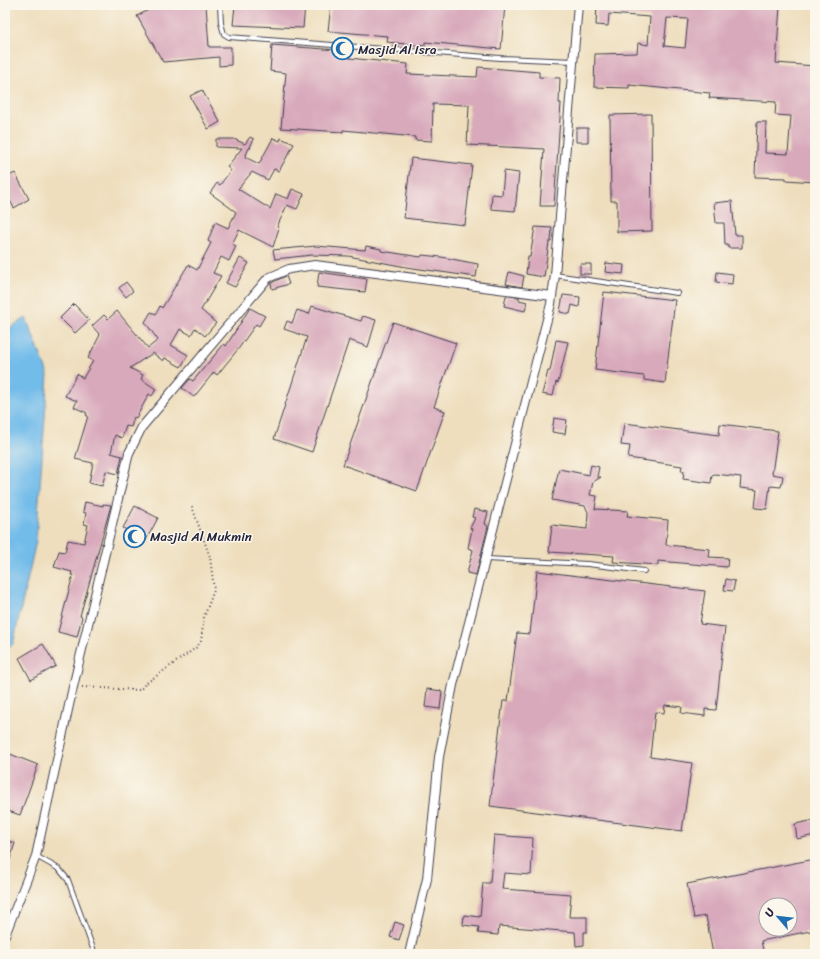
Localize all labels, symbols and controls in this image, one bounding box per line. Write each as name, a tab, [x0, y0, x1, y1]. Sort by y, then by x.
mosque icon: Masjid Al Isra	[330, 36, 356, 62]
place label: Masjid Al Isra	[358, 38, 437, 61]
mosque icon: Masjid Al Mukmin	[122, 523, 148, 549]
place label: Masjid Al Mukmin	[150, 525, 252, 548]
north arrow	[758, 897, 798, 937]
text: U	[760, 904, 780, 920]

